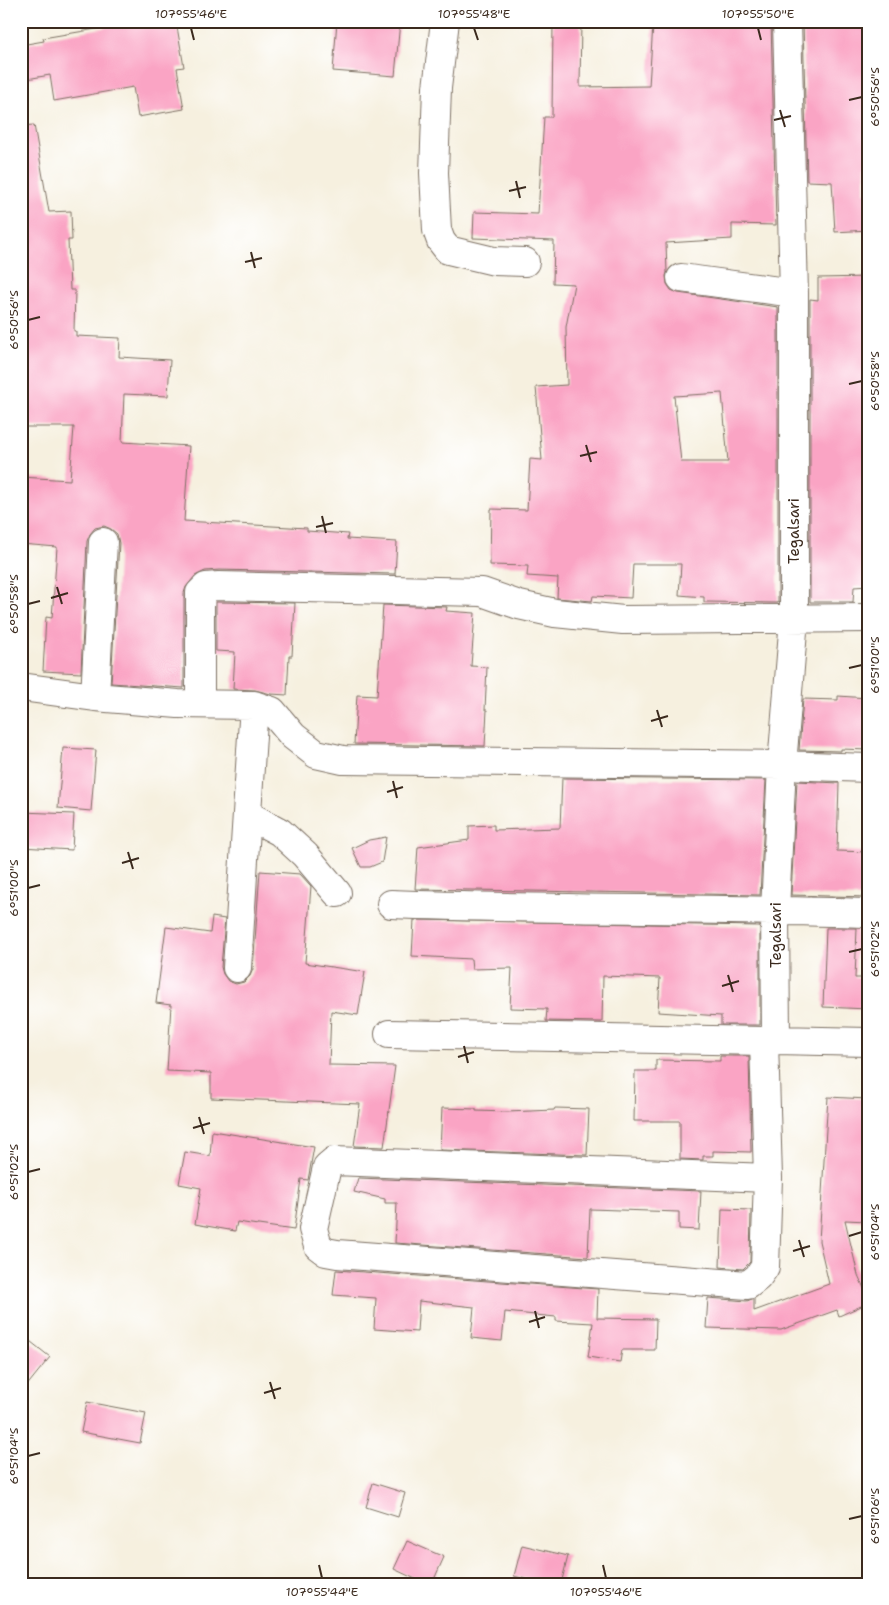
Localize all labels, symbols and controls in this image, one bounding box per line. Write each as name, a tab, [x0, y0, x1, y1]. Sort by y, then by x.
text: 107°55'46"E	[155, 6, 227, 22]
text: 107°55'48"E	[438, 6, 510, 22]
text: 107°55'50"E	[722, 6, 794, 22]
text: 6°50'56"S	[867, 67, 883, 127]
text: 6°50'56"S	[6, 290, 22, 350]
text: 6°50'58"S	[867, 351, 883, 411]
street label: Tegalsari	[784, 498, 804, 564]
text: 6°50'58"S	[6, 574, 22, 634]
text: 6°51'00"S	[867, 636, 883, 694]
text: 6°51'00"S	[6, 859, 22, 917]
street label: Tegalsari	[766, 902, 786, 968]
text: 6°51'02"S	[867, 920, 883, 977]
text: 6°51'02"S	[6, 1143, 22, 1200]
text: 6°51'04"S	[867, 1203, 883, 1260]
text: 6°51'04"S	[6, 1427, 22, 1484]
text: 6°51'06"S	[867, 1487, 883, 1544]
text: 107°55'44"E	[286, 1584, 358, 1600]
text: 107°55'46"E	[570, 1584, 642, 1600]

